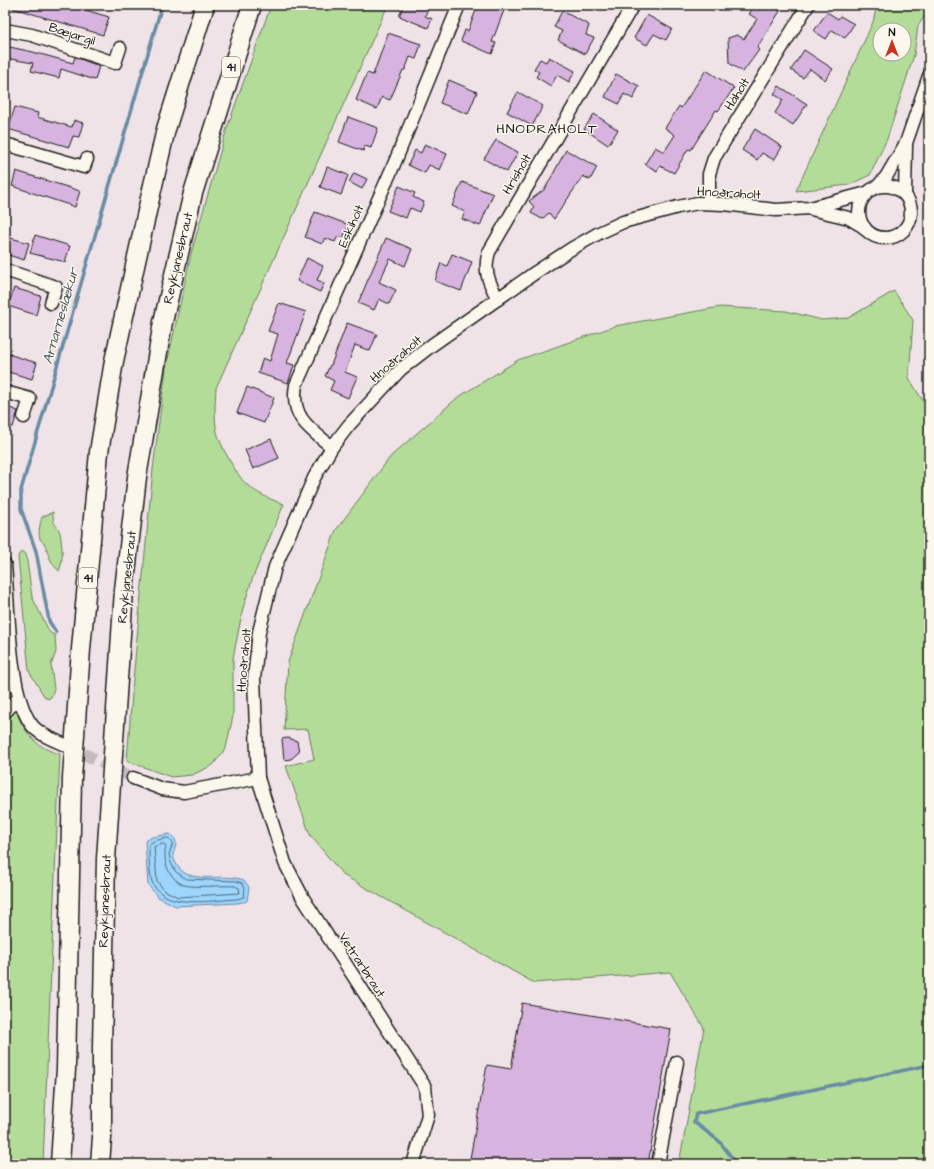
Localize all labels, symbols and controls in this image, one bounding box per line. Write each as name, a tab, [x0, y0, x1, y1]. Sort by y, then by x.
street label: Bæjargil	[46, 18, 98, 51]
north arrow	[872, 22, 912, 62]
text: N	[889, 25, 896, 40]
road number: 41	[222, 57, 240, 77]
street label: Háholt	[720, 74, 754, 114]
district label: HNOÐRAHOLT	[496, 119, 598, 139]
street label: Hrísholt	[498, 150, 536, 198]
street label: Hnoðraholt	[697, 182, 762, 204]
street label: Eskiholt	[334, 201, 369, 250]
street label: Reykjanesbraut	[159, 210, 198, 306]
water label: Arnarneslækur	[38, 265, 85, 366]
street label: Hnoðraholt	[366, 331, 427, 387]
street label: Reykjanesbraut	[113, 529, 142, 624]
road number: 41	[79, 568, 97, 588]
street label: Hnoðraholt	[232, 627, 256, 693]
street label: Reykjanesbraut	[94, 853, 117, 948]
street label: Vetrarbraut	[334, 929, 390, 1002]

